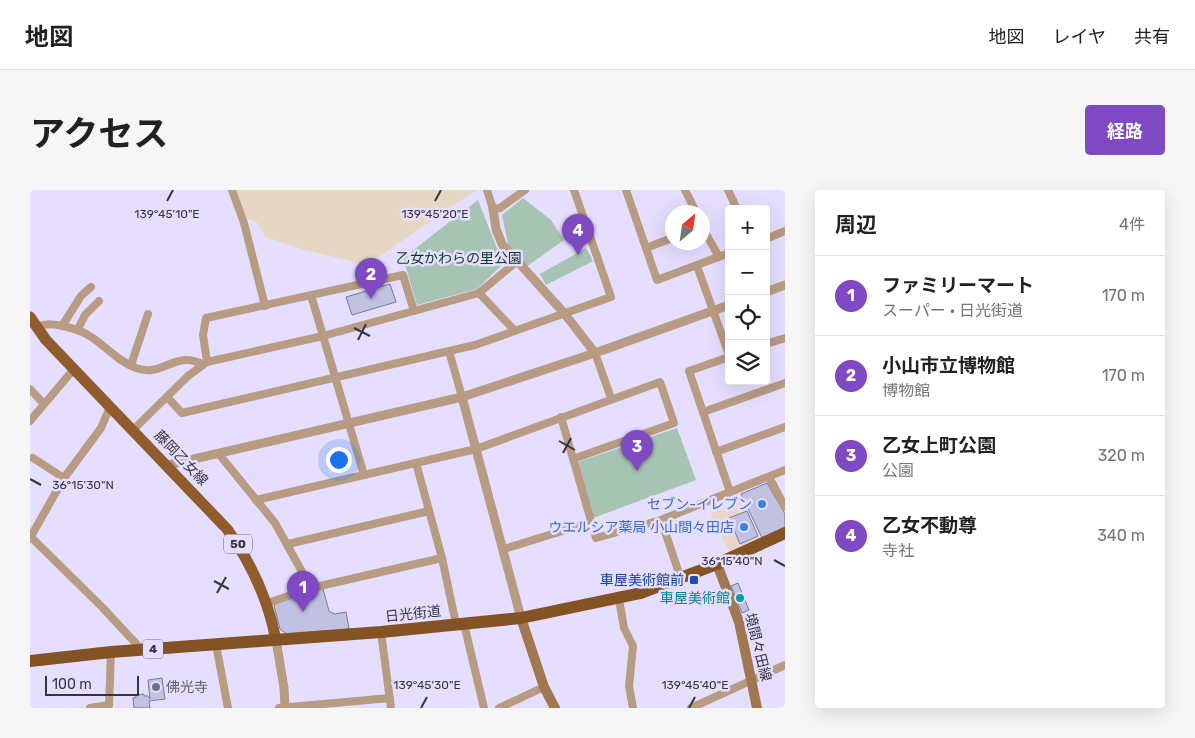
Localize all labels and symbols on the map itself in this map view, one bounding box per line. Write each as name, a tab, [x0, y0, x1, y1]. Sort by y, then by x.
north arrow	[665, 205, 710, 250]
text: 139°45'10"E	[134, 207, 200, 221]
text: 139°45'20"E	[401, 207, 469, 221]
pin: 4	[562, 214, 594, 255]
park label: 乙女かわらの里公園	[396, 250, 522, 267]
pin: 2	[355, 258, 387, 299]
street label: 藤岡乙女線	[151, 427, 211, 489]
pin: 3	[621, 430, 653, 471]
your location	[326, 447, 352, 473]
text: 36°15'30"N	[52, 478, 114, 492]
place label: セブン-イレブン	[647, 496, 752, 513]
marker: セブン-イレブン	[756, 498, 768, 510]
place label: ウエルシア薬局 小山間々田店	[549, 519, 734, 536]
marker: ウエルシア薬局 小山間々田店	[738, 521, 750, 533]
road number: 50	[224, 534, 252, 554]
text: 36°15'40"N	[701, 554, 763, 568]
pin: 1	[287, 571, 319, 612]
place label: 車屋美術館前	[600, 572, 684, 589]
marker: 車屋美術館前	[688, 574, 700, 586]
place label: 車屋美術館	[660, 590, 730, 607]
marker: 車屋美術館	[734, 592, 746, 604]
street label: 日光街道	[384, 603, 442, 625]
street label: 境間々田線	[741, 611, 775, 683]
road number: 4	[143, 639, 163, 658]
scale bar	[45, 673, 139, 696]
text: 139°45'30"E	[393, 678, 461, 692]
text: 139°45'40"E	[661, 678, 729, 692]
place label: 佛光寺	[166, 679, 208, 696]
marker: 佛光寺	[150, 681, 162, 693]

